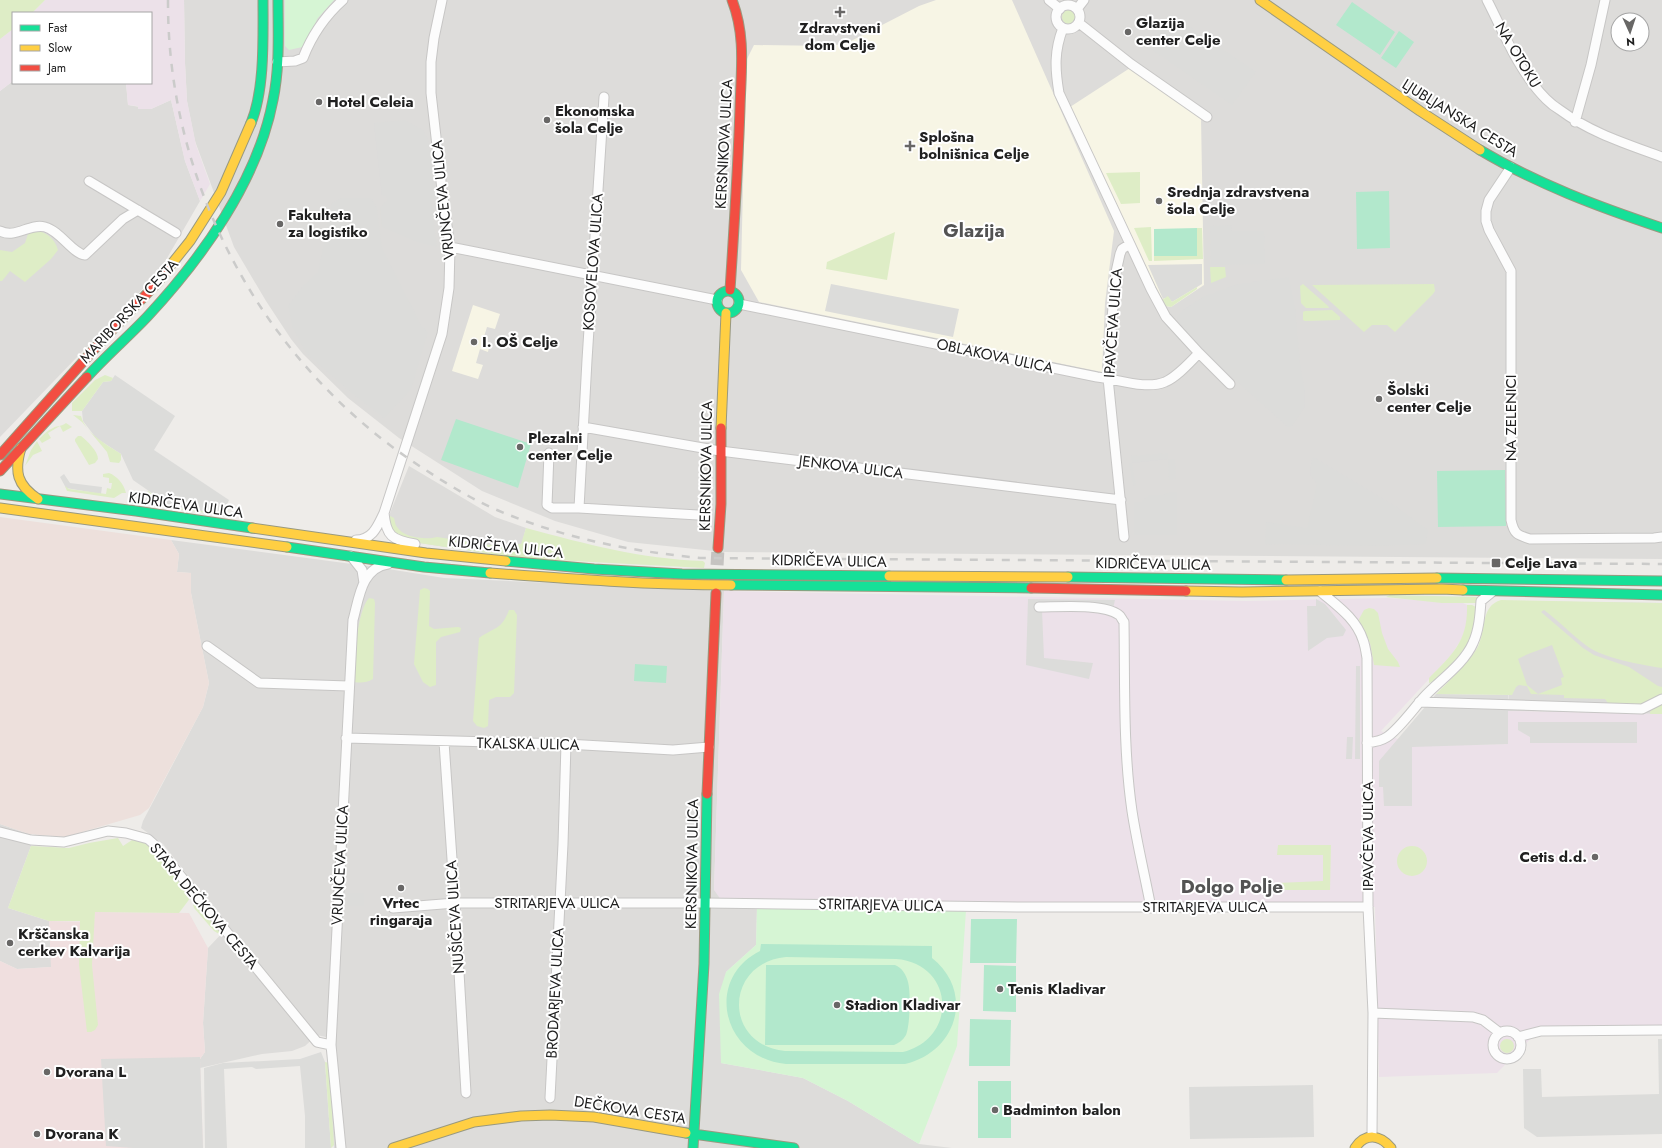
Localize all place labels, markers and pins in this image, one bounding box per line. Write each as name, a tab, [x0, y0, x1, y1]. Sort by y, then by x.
marker: Zdravstveni dom Celje	[834, 6, 846, 18]
place label: Glazija center Celje	[1136, 12, 1221, 51]
place label: Zdravstveni dom Celje	[799, 17, 881, 56]
marker: Glazija center Celje	[1123, 27, 1133, 37]
place label: Hotel Celeia	[327, 91, 414, 113]
marker: Hotel Celeia	[314, 97, 324, 107]
place label: Ekonomska šola Celje	[555, 100, 635, 139]
marker: Ekonomska šola Celje	[542, 115, 552, 125]
place label: Splošna bolnišnica Celje	[919, 126, 1030, 165]
marker: Splošna bolnišnica Celje	[904, 140, 916, 152]
place label: Srednja zdravstvena šola Celje	[1167, 181, 1309, 220]
marker: Srednja zdravstvena šola Celje	[1154, 196, 1164, 206]
place label: Fakulteta za logistiko	[288, 204, 368, 243]
marker: Fakulteta za logistiko	[275, 219, 285, 229]
place label: I. OŠ Celje	[482, 331, 559, 353]
marker: I. OŠ Celje	[469, 337, 479, 347]
place label: Šolski center Celje	[1387, 379, 1472, 418]
marker: Šolski center Celje	[1374, 394, 1384, 404]
place label: Plezalni center Celje	[528, 427, 613, 466]
marker: Plezalni center Celje	[515, 442, 525, 452]
place label: Celje Lava	[1505, 552, 1577, 574]
marker: Celje Lava	[1490, 557, 1502, 569]
place label: Cetis d.d.	[1519, 846, 1587, 868]
marker: Cetis d.d.	[1590, 852, 1600, 862]
marker: Vrtec ringaraja	[396, 883, 406, 893]
place label: Vrtec ringaraja	[370, 892, 432, 931]
place label: Krščanska cerkev Kalvarija	[18, 923, 130, 962]
marker: Krščanska cerkev Kalvarija	[5, 938, 15, 948]
place label: Tenis Kladivar	[1008, 978, 1107, 1000]
marker: Tenis Kladivar	[995, 984, 1005, 994]
place label: Stadion Kladivar	[845, 994, 962, 1016]
marker: Stadion Kladivar	[832, 1000, 842, 1010]
place label: Dvorana L	[55, 1061, 126, 1083]
marker: Dvorana L	[42, 1067, 52, 1077]
place label: Badminton balon	[1003, 1099, 1121, 1121]
marker: Badminton balon	[990, 1105, 1000, 1115]
place label: Dvorana K	[45, 1123, 119, 1145]
marker: Dvorana K	[32, 1129, 42, 1139]

